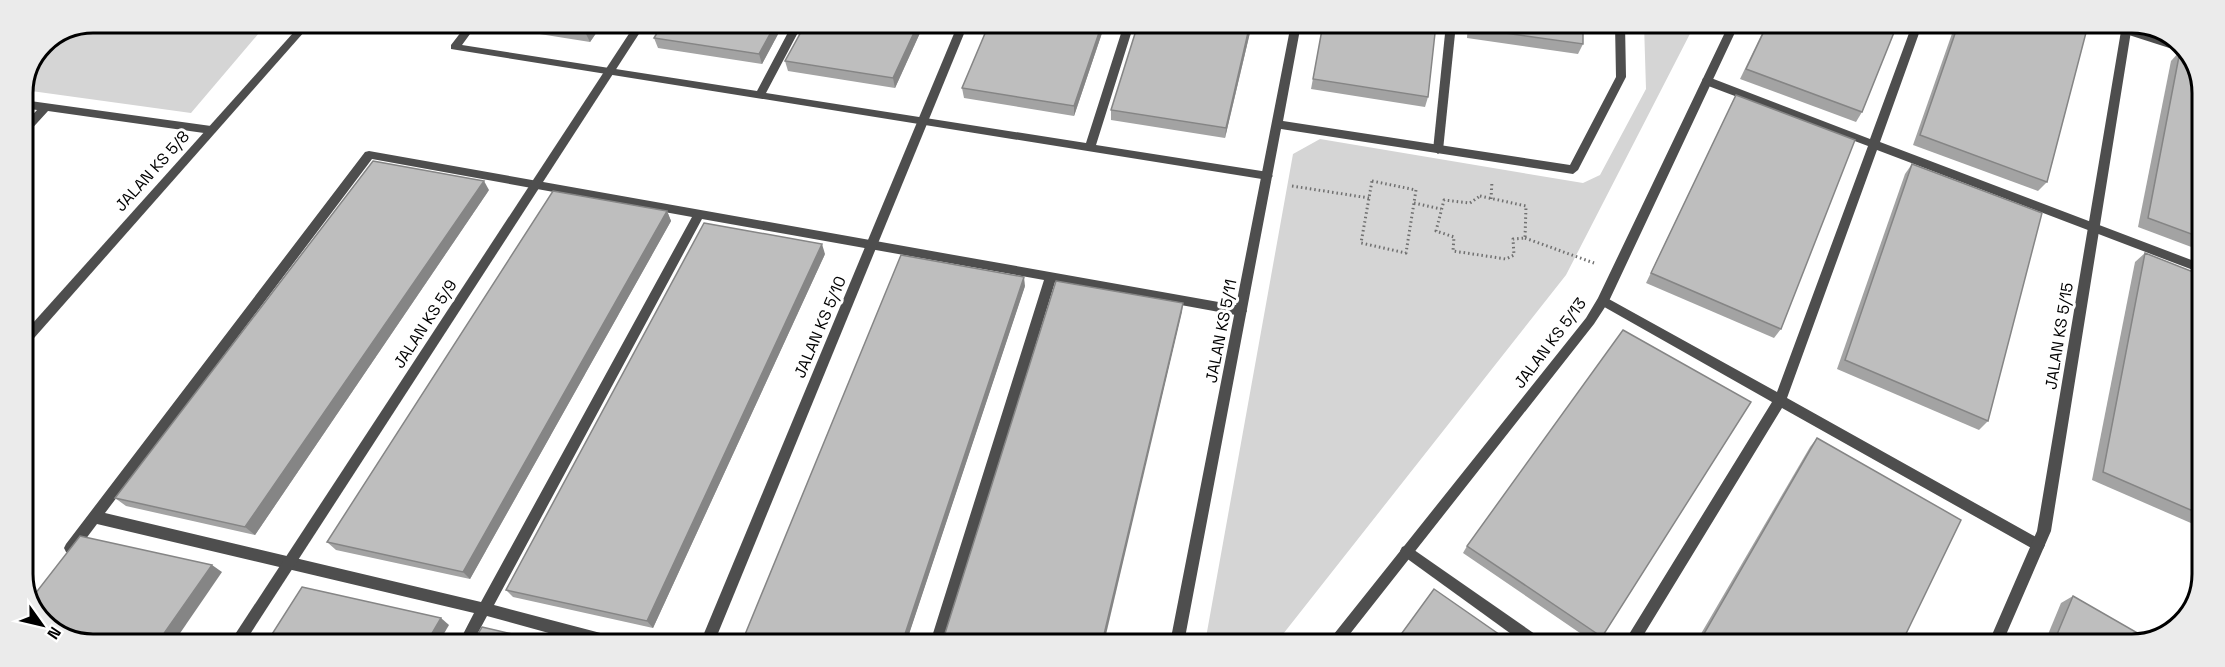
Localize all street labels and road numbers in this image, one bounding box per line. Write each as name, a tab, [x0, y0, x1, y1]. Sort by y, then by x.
street label: JALAN KS 5/8	[110, 126, 194, 216]
street label: JALAN KS 5/10	[789, 273, 851, 381]
street label: JALAN KS 5/9	[389, 276, 461, 372]
street label: JALAN KS 5/11	[1201, 277, 1241, 385]
street label: JALAN KS 5/15	[2040, 281, 2078, 391]
street label: JALAN KS 5/13	[1509, 294, 1591, 392]

